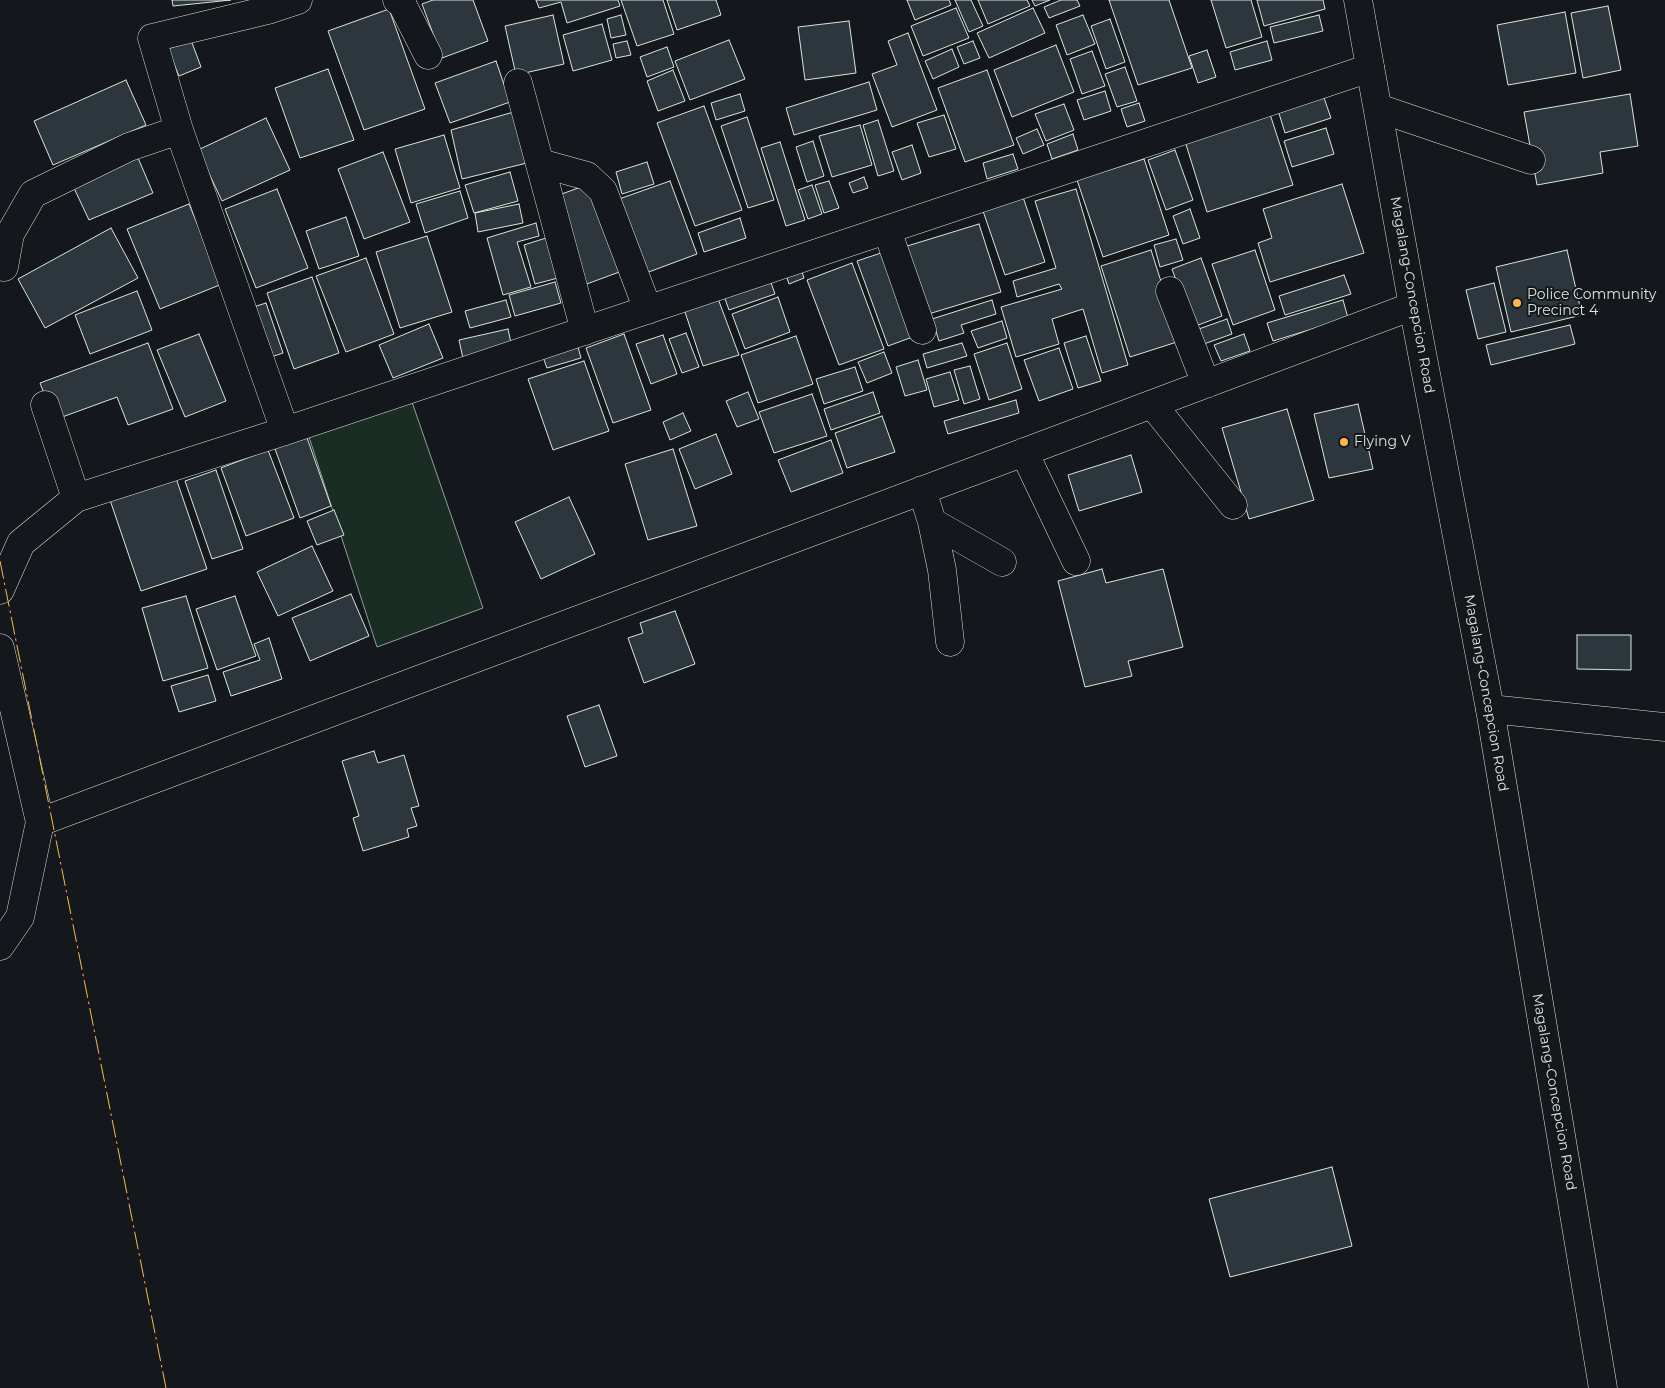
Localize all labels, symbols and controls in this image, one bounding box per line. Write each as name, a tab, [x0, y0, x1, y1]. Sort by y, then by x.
street label: Magalang-Concepcion Road	[1386, 195, 1438, 395]
place label: Police Community Precinct 4	[1527, 287, 1656, 320]
marker: Police Community Precinct 4	[1511, 297, 1523, 309]
place label: Flying V	[1354, 434, 1410, 450]
marker: Flying V	[1338, 436, 1350, 448]
street label: Magalang-Concepcion Road	[1460, 593, 1512, 793]
street label: Magalang-Concepcion Road	[1528, 992, 1580, 1192]

